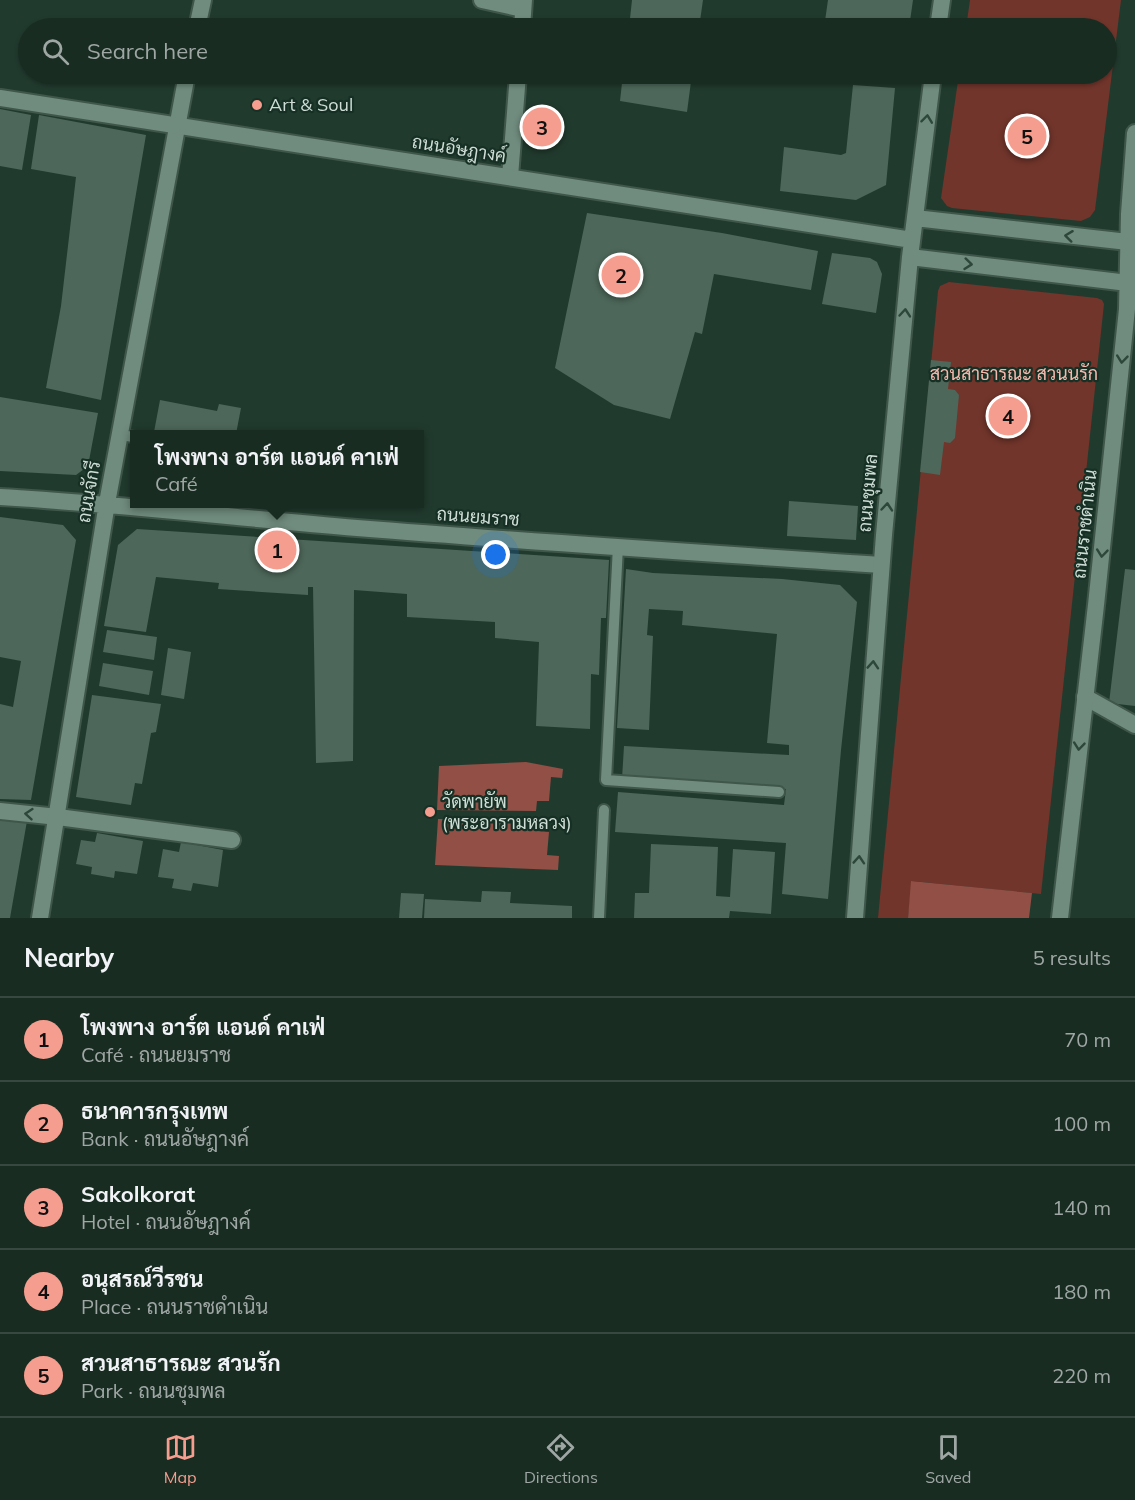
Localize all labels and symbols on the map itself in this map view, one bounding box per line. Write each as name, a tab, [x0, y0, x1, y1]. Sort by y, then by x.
place label: Art & Soul	[269, 93, 353, 116]
marker: Art & Soul	[250, 98, 264, 112]
pin: 3	[522, 104, 562, 150]
one-way arrow	[920, 114, 933, 124]
pin: 5	[1008, 114, 1046, 158]
street label: ถนนอัษฎางค์	[410, 129, 508, 168]
one-way arrow	[1065, 230, 1074, 242]
pin: 2	[602, 252, 640, 298]
one-way arrow	[963, 257, 972, 270]
one-way arrow	[898, 308, 911, 317]
one-way arrow	[1116, 354, 1129, 363]
park label: สวนสาธารณะ สวนนรัก	[930, 362, 1098, 385]
pin: 4	[988, 394, 1028, 438]
street label: ถนนชุมพล	[853, 453, 883, 533]
street label: ถนนจักรี	[71, 459, 105, 525]
street label: ถนนราชดำเนิน	[1067, 468, 1102, 580]
street label: ถนนยมราช	[436, 502, 520, 531]
one-way arrow	[880, 502, 893, 511]
pin: 1	[258, 528, 296, 572]
your location	[481, 540, 510, 569]
one-way arrow	[1096, 548, 1108, 557]
one-way arrow	[867, 661, 880, 670]
one-way arrow	[1073, 742, 1086, 751]
place label: วัดพายัพ (พระอารามหลวง)	[442, 790, 572, 834]
marker: วัดพายัพ (พระอารามหลวง)	[423, 805, 437, 819]
one-way arrow	[24, 808, 34, 821]
one-way arrow	[852, 855, 865, 864]

